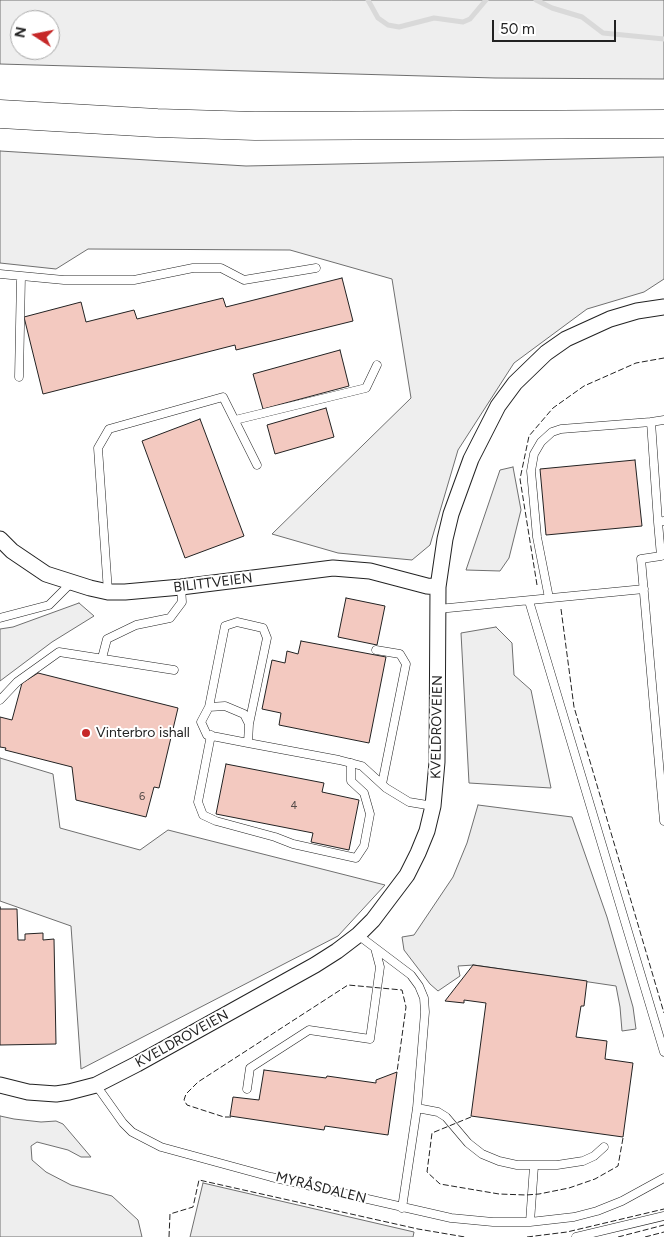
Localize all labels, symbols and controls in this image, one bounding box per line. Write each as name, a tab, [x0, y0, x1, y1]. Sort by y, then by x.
north arrow	[10, 10, 60, 60]
scale bar	[494, 10, 618, 42]
text: 50 m	[500, 20, 535, 38]
text: N	[11, 25, 30, 39]
street label: BILITTVEIEN	[172, 570, 254, 596]
street label: KVELDROVEIEN	[428, 675, 446, 779]
place label: Vinterbro ishall	[96, 725, 190, 741]
marker: Vinterbro ishall	[80, 727, 92, 739]
house number: 6	[139, 790, 145, 804]
house number: 4	[291, 799, 297, 813]
street label: KVELDROVEIEN	[133, 1006, 231, 1072]
street label: MYRÅSDALEN	[274, 1169, 368, 1207]

